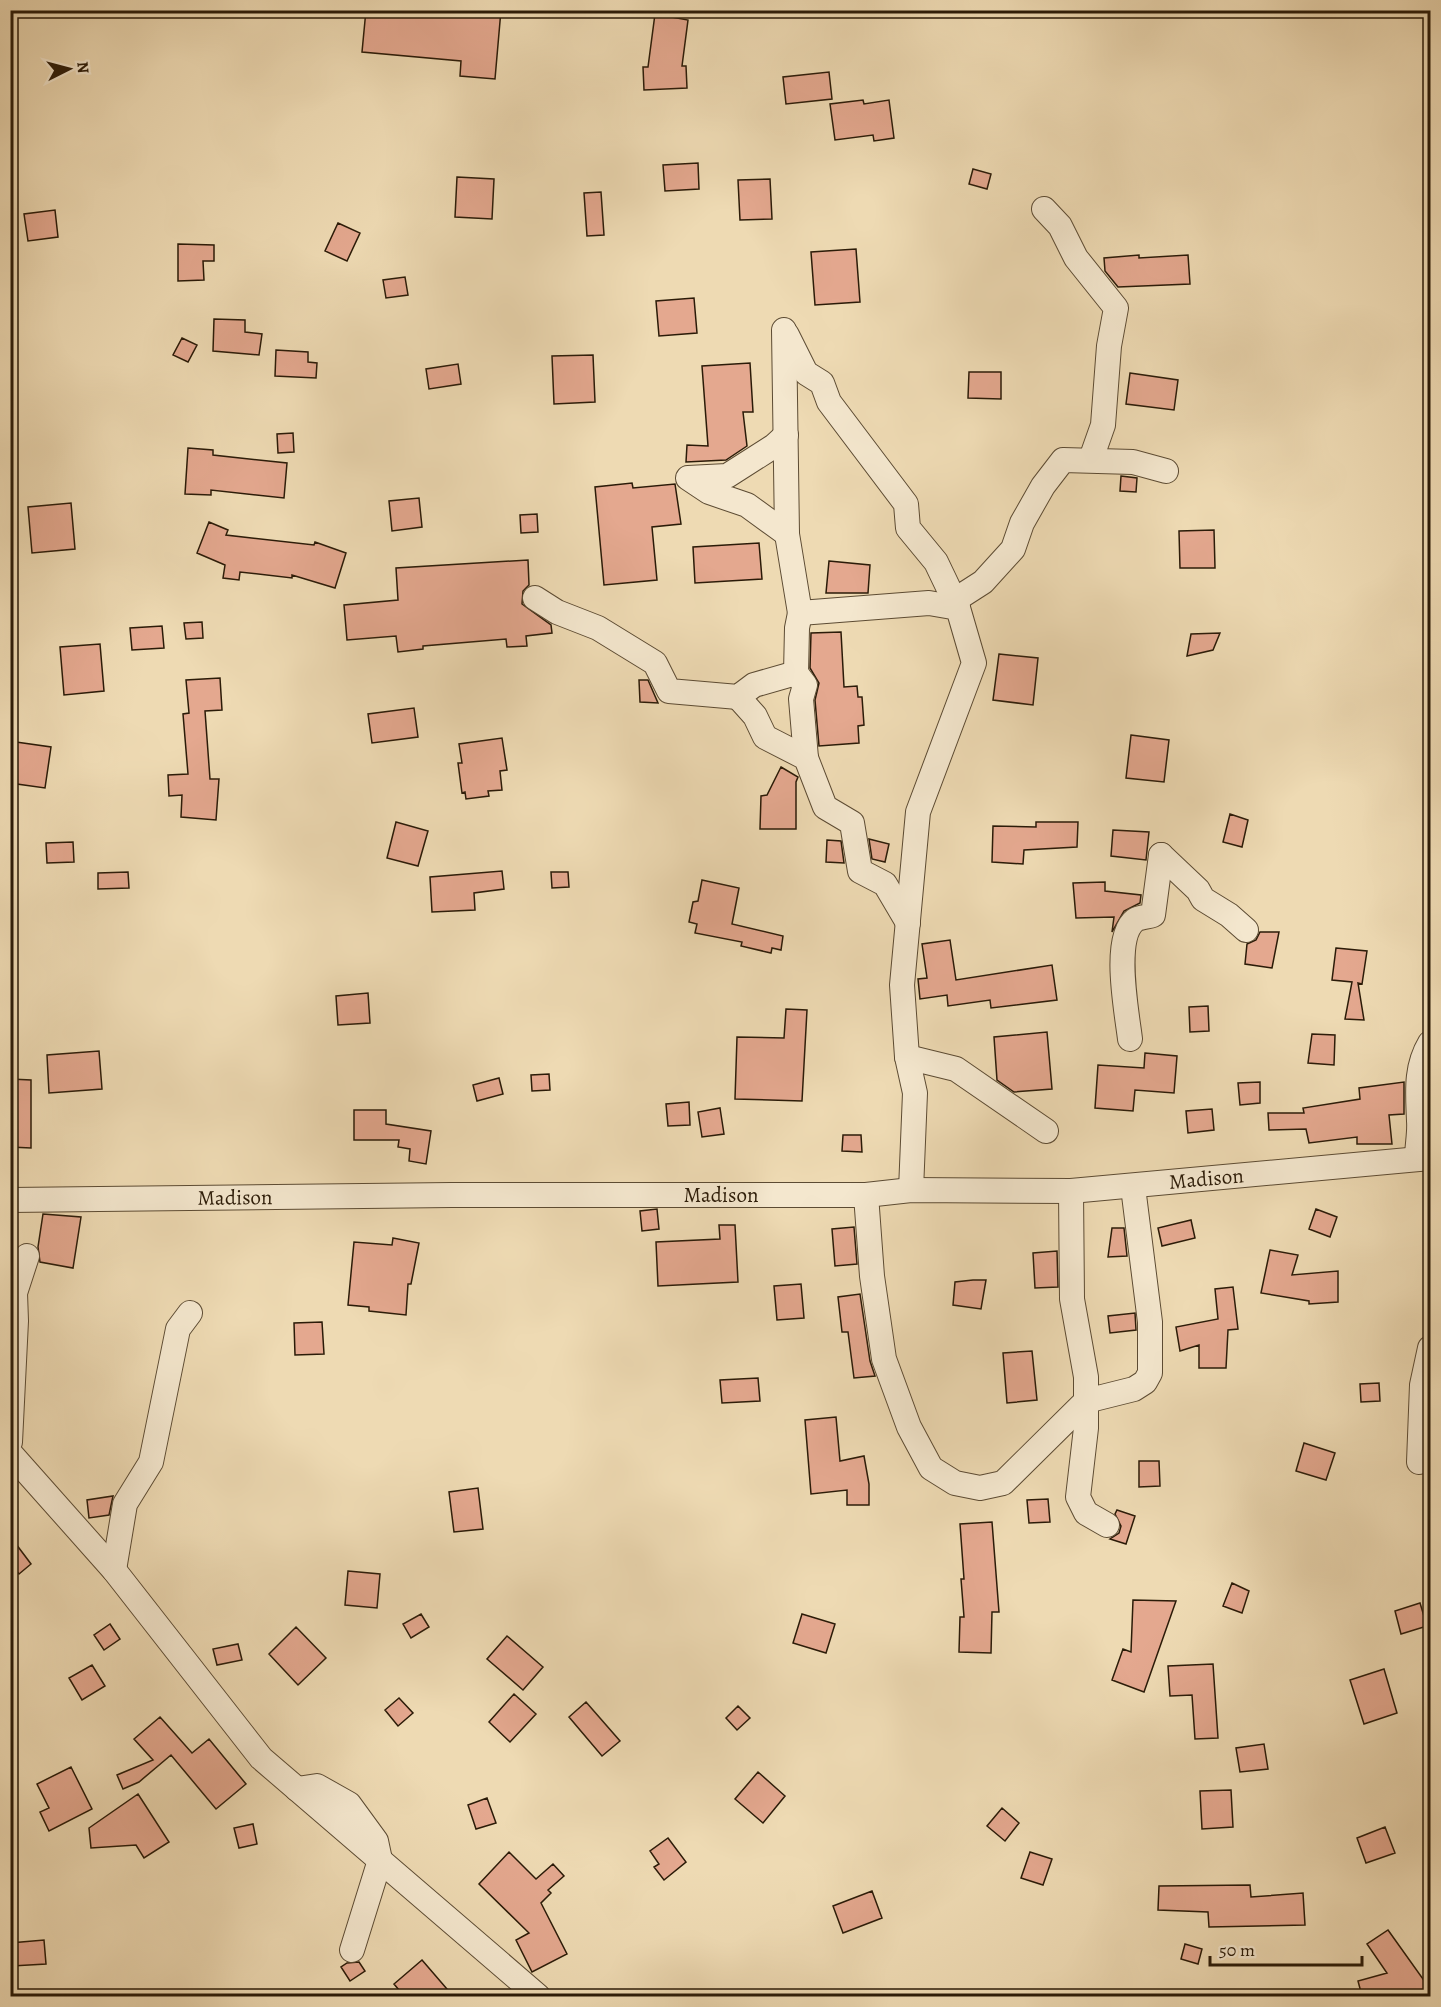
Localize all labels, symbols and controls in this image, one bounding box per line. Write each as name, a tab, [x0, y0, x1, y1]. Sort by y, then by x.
north arrow	[39, 39, 99, 99]
text: N	[71, 61, 95, 75]
street label: Madison	[1167, 1161, 1245, 1196]
street label: Madison	[683, 1181, 758, 1209]
street label: Madison	[197, 1183, 273, 1212]
scale bar	[1210, 1929, 1362, 1967]
text: 50 m	[1219, 1938, 1255, 1962]

